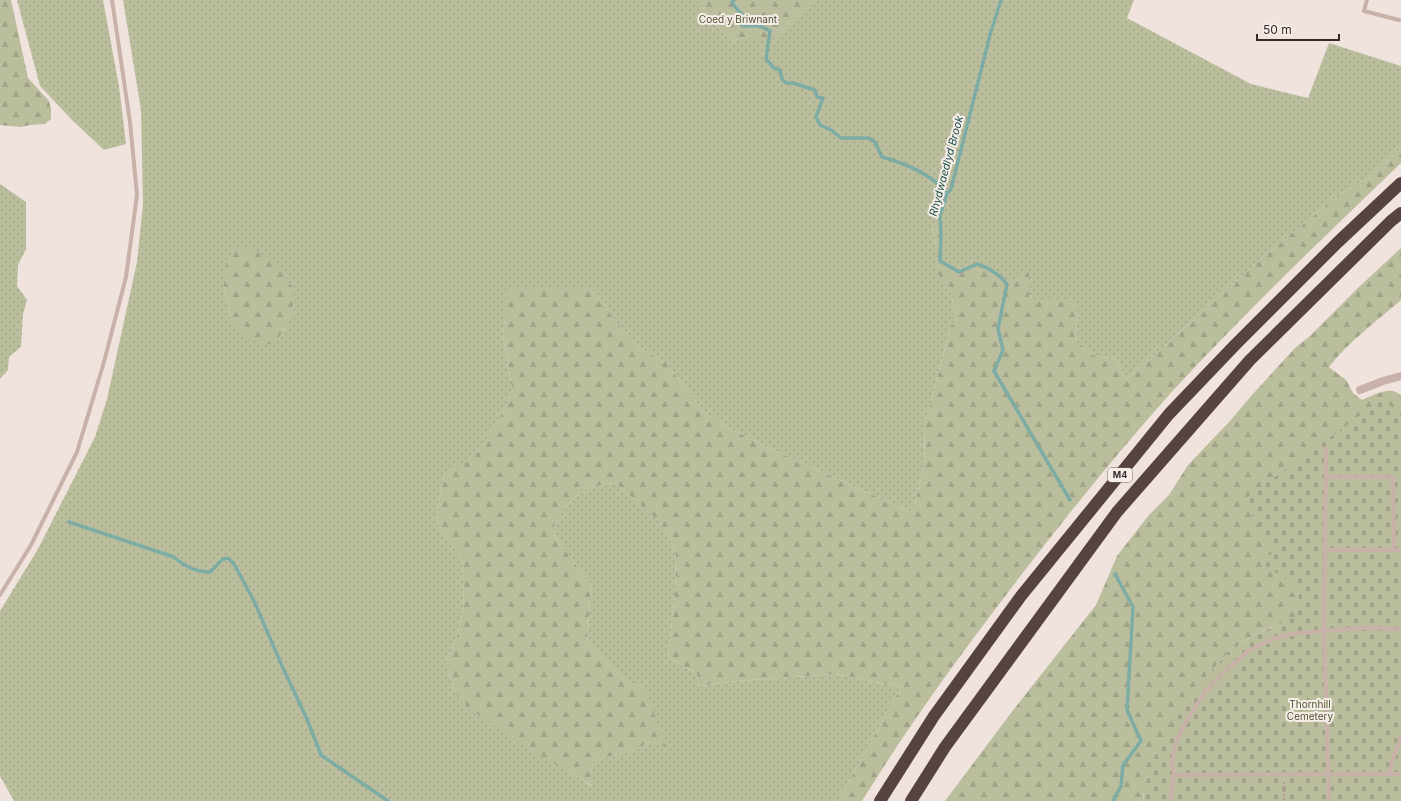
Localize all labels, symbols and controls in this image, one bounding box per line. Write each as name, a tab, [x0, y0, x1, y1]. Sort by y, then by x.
park label: Coed y Briwnant	[699, 13, 778, 25]
scale bar	[1257, 16, 1339, 42]
text: 50 m	[1263, 22, 1292, 37]
water label: Rhydwaedlyd Brook	[926, 113, 966, 218]
road number: M4	[1108, 468, 1132, 482]
park label: Thornhill Cemetery	[1287, 698, 1334, 722]

